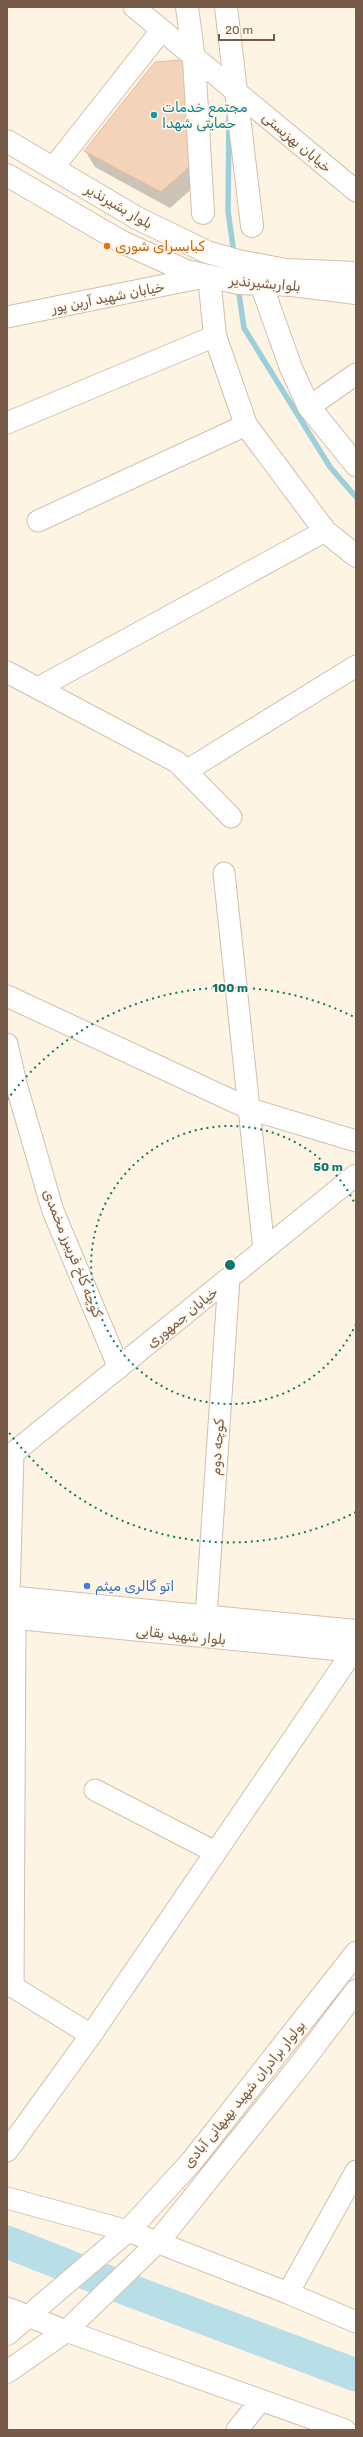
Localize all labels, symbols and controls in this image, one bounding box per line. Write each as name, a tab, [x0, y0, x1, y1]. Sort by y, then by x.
scale bar	[219, 16, 274, 42]
text: 20 m	[225, 23, 253, 37]
place label: مجتمع خدمات حمایتی شهدا	[162, 99, 248, 132]
street label: خیابان بهزیستی	[259, 109, 335, 176]
marker: مجتمع خدمات حمایتی شهدا	[149, 110, 159, 120]
street label: بلوار بشیرنذیر	[81, 180, 155, 233]
place label: کبابسرای شوری	[115, 238, 205, 255]
marker: کبابسرای شوری	[102, 241, 112, 251]
street label: بلواربشیرنذیر	[228, 272, 301, 295]
street label: خیابان شهید آرین پور	[49, 278, 166, 318]
text: 100 m	[212, 981, 248, 995]
text: 50 m	[313, 1160, 343, 1174]
street label: کوچه کاخ فریبرز مخمدی	[37, 1186, 106, 1321]
centre of rings	[223, 1258, 237, 1272]
street label: خیابان جمهوری	[143, 1283, 222, 1351]
street label: کوچه دوم	[207, 1417, 229, 1476]
place label: اتو گالری میثم	[95, 1578, 174, 1595]
marker: اتو گالری میثم	[82, 1581, 92, 1591]
street label: بلوار شهید بقایی	[135, 1622, 227, 1649]
street label: بولوار برادران شهید بهبهانی آبادی	[180, 2017, 309, 2172]

